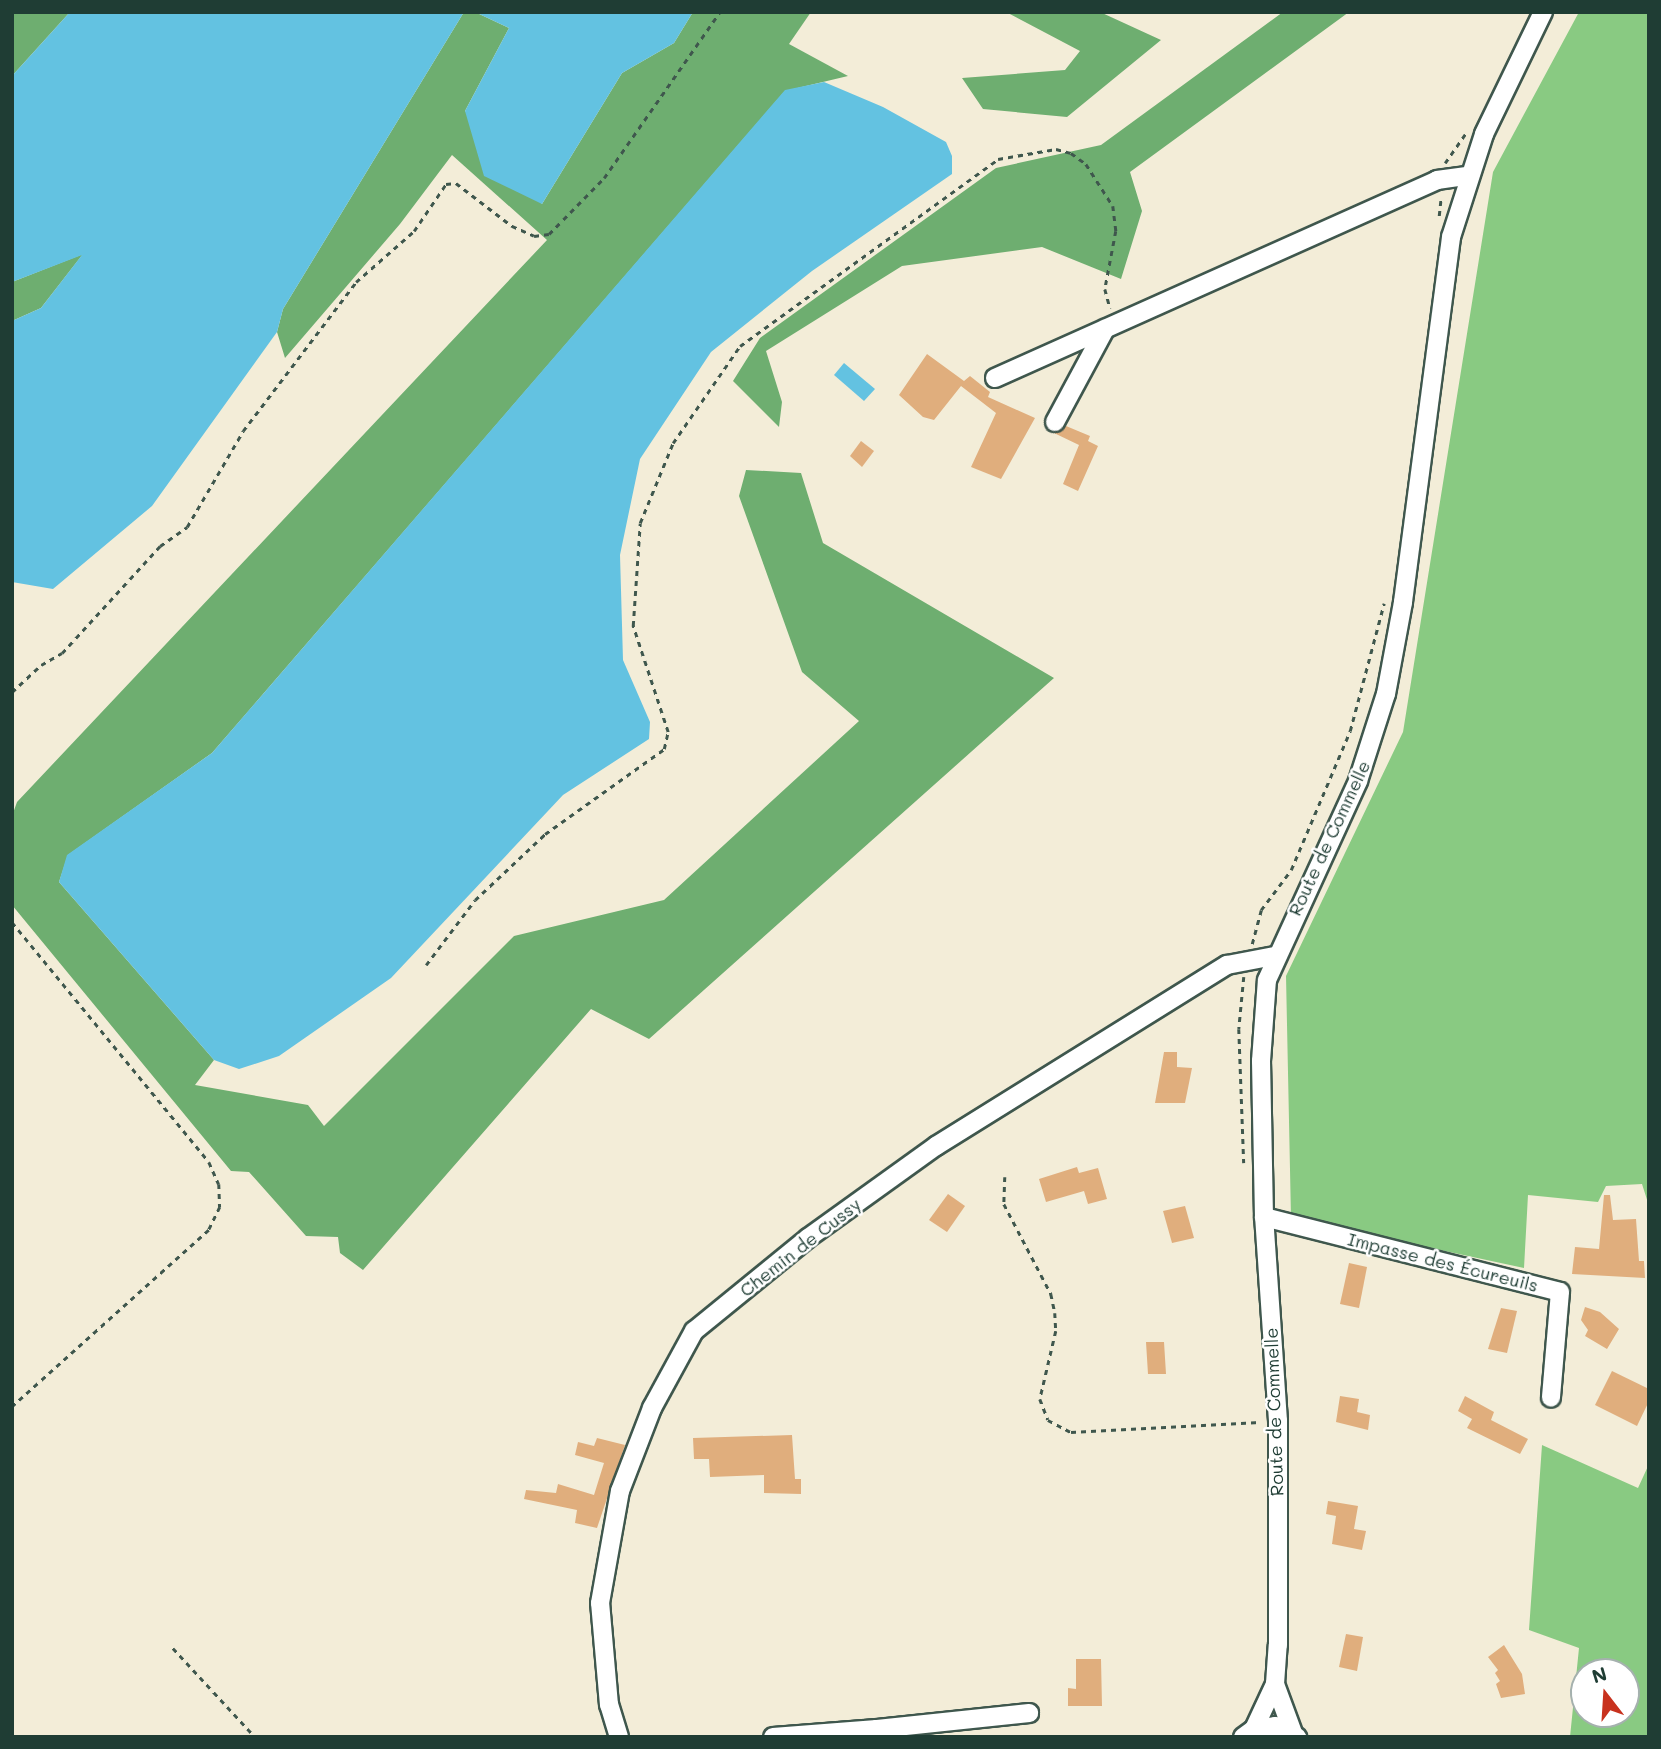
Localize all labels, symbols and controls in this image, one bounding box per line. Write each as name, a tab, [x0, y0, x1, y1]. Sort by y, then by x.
street label: Route de Commelle	[1284, 757, 1374, 919]
street label: Chemin de Cussy	[735, 1193, 865, 1301]
street label: Impasse des Écureuils	[1346, 1228, 1540, 1296]
street label: Route de Commelle	[1260, 1327, 1288, 1497]
north arrow	[1570, 1658, 1640, 1728]
text: N	[1589, 1660, 1610, 1688]

